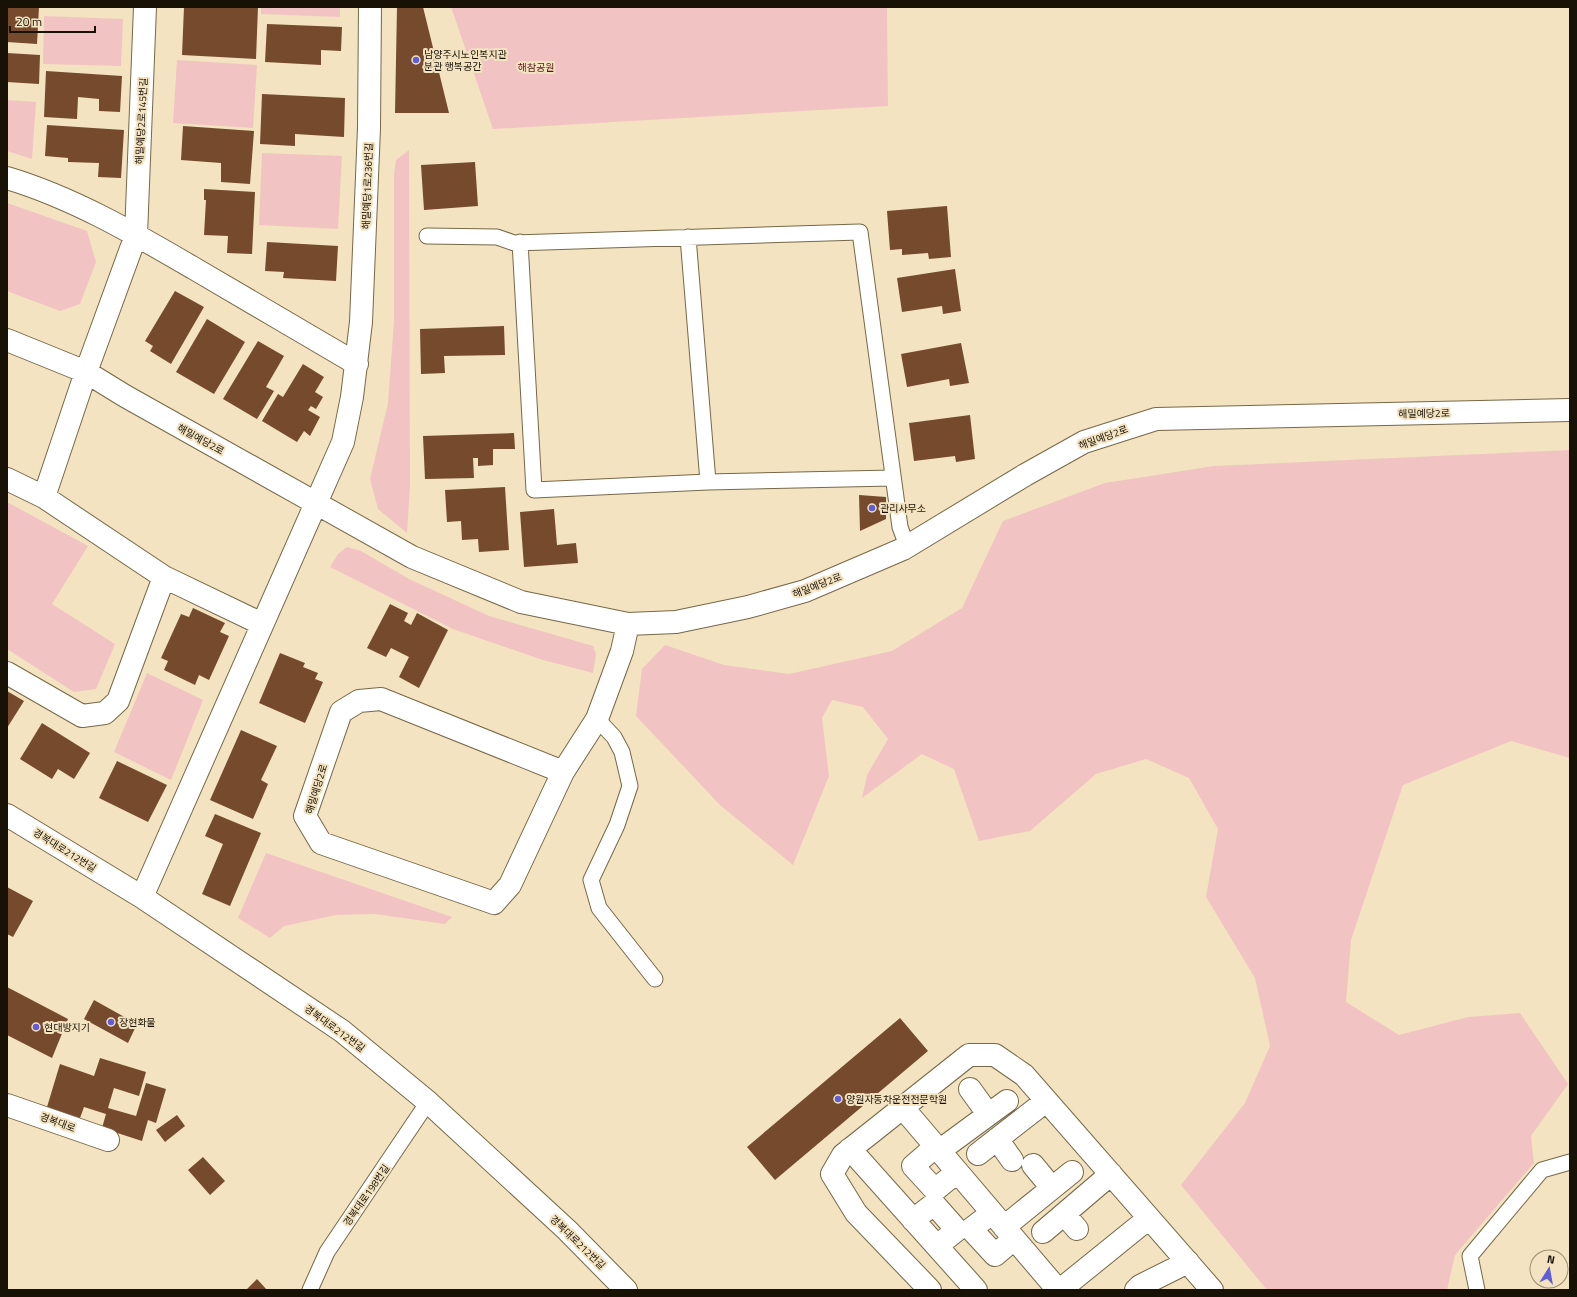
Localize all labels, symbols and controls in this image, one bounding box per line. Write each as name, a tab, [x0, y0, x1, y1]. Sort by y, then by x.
scale bar	[10, 8, 95, 34]
text: 20 m	[16, 12, 42, 31]
place label: 남양주시노인복지관 분관 행복공간	[424, 47, 508, 74]
marker: 남양주시노인복지관 분관 행복공간	[411, 55, 421, 65]
park label: 해참공원	[518, 60, 554, 75]
street label: 해밀예당2로145번길	[132, 77, 151, 165]
street label: 해밀예당1로236번길	[358, 142, 377, 230]
street label: 해밀예당2로	[1398, 406, 1450, 421]
street label: 해밀예당2로	[175, 420, 227, 459]
street label: 해밀예당2로	[1076, 422, 1130, 453]
place label: 관리사무소	[880, 501, 926, 516]
marker: 관리사무소	[867, 503, 877, 513]
street label: 해밀예당2로	[790, 569, 844, 602]
street label: 해밀예당2로	[302, 762, 331, 816]
street label: 경복대로212번길	[30, 825, 99, 876]
street label: 경복대로212번길	[301, 1001, 368, 1056]
place label: 장현화물	[119, 1015, 156, 1030]
marker: 장현화물	[106, 1017, 116, 1027]
place label: 현대방지기	[44, 1020, 90, 1035]
marker: 현대방지기	[31, 1022, 41, 1032]
place label: 양원자동차운전전문학원	[846, 1092, 947, 1107]
marker: 양원자동차운전전문학원	[833, 1094, 843, 1104]
street label: 경복대로	[38, 1109, 78, 1136]
street label: 경복대로198번길	[340, 1161, 393, 1229]
street label: 경복대로212번길	[547, 1212, 609, 1273]
north arrow	[1529, 1249, 1569, 1289]
text: N	[1546, 1251, 1556, 1268]

